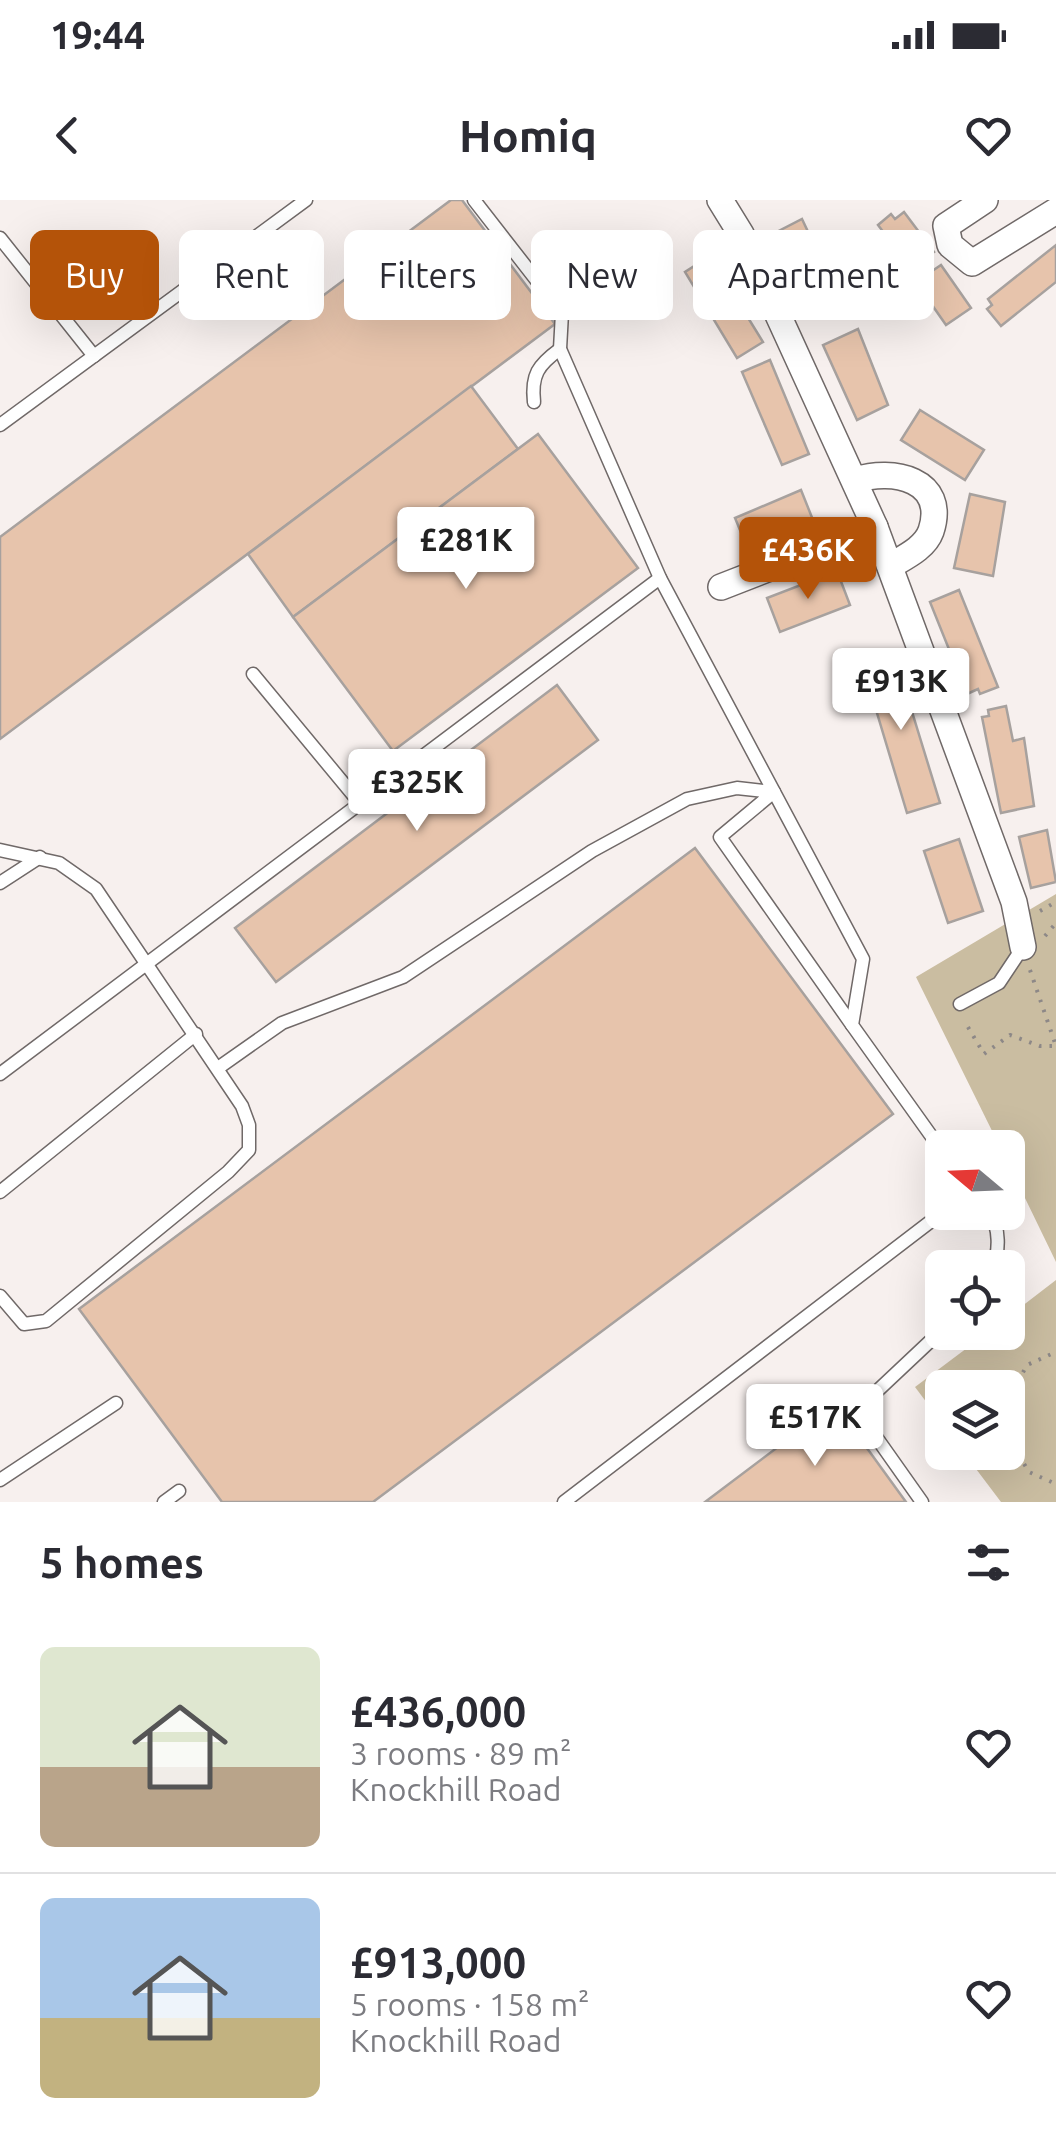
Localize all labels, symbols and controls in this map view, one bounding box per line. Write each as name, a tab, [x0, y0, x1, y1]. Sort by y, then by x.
text: 19:44	[50, 14, 145, 56]
icon: back	[40, 108, 95, 163]
icon: heart	[961, 108, 1016, 163]
text: Homiq	[459, 110, 597, 161]
chip: Buy	[30, 230, 159, 320]
chip: Rent	[179, 230, 324, 320]
chip: Filters	[344, 230, 511, 320]
chip: New	[531, 230, 673, 320]
chip: Apartment	[693, 230, 934, 320]
pin: £281K	[396, 507, 536, 592]
pin: £436K	[738, 517, 878, 602]
text: £281K	[419, 521, 513, 557]
text: £436K	[761, 531, 855, 567]
pin: £913K	[831, 648, 971, 733]
text: £913K	[854, 662, 948, 698]
pin: £325K	[347, 749, 487, 834]
text: £325K	[370, 763, 464, 799]
north arrow	[925, 1130, 1025, 1230]
map controls	[925, 1130, 1025, 1470]
button: locate	[925, 1250, 1025, 1350]
button: layers	[925, 1370, 1025, 1470]
pin: £517K	[745, 1384, 885, 1469]
text: £517K	[768, 1398, 862, 1434]
icon: filters	[961, 1535, 1016, 1590]
text: 5 homes	[40, 1539, 204, 1586]
icon: home	[120, 1687, 240, 1807]
text: £436,000	[350, 1688, 526, 1735]
icon: heart	[961, 1720, 1016, 1775]
text: 3 rooms · 89 m²	[350, 1735, 571, 1771]
text: Knockhill Road	[350, 1771, 561, 1807]
icon: home	[120, 1938, 240, 2058]
text: £913,000	[350, 1939, 526, 1986]
icon: heart	[961, 1971, 1016, 2026]
text: 5 rooms · 158 m²	[350, 1986, 590, 2022]
text: Knockhill Road	[350, 2022, 561, 2058]

